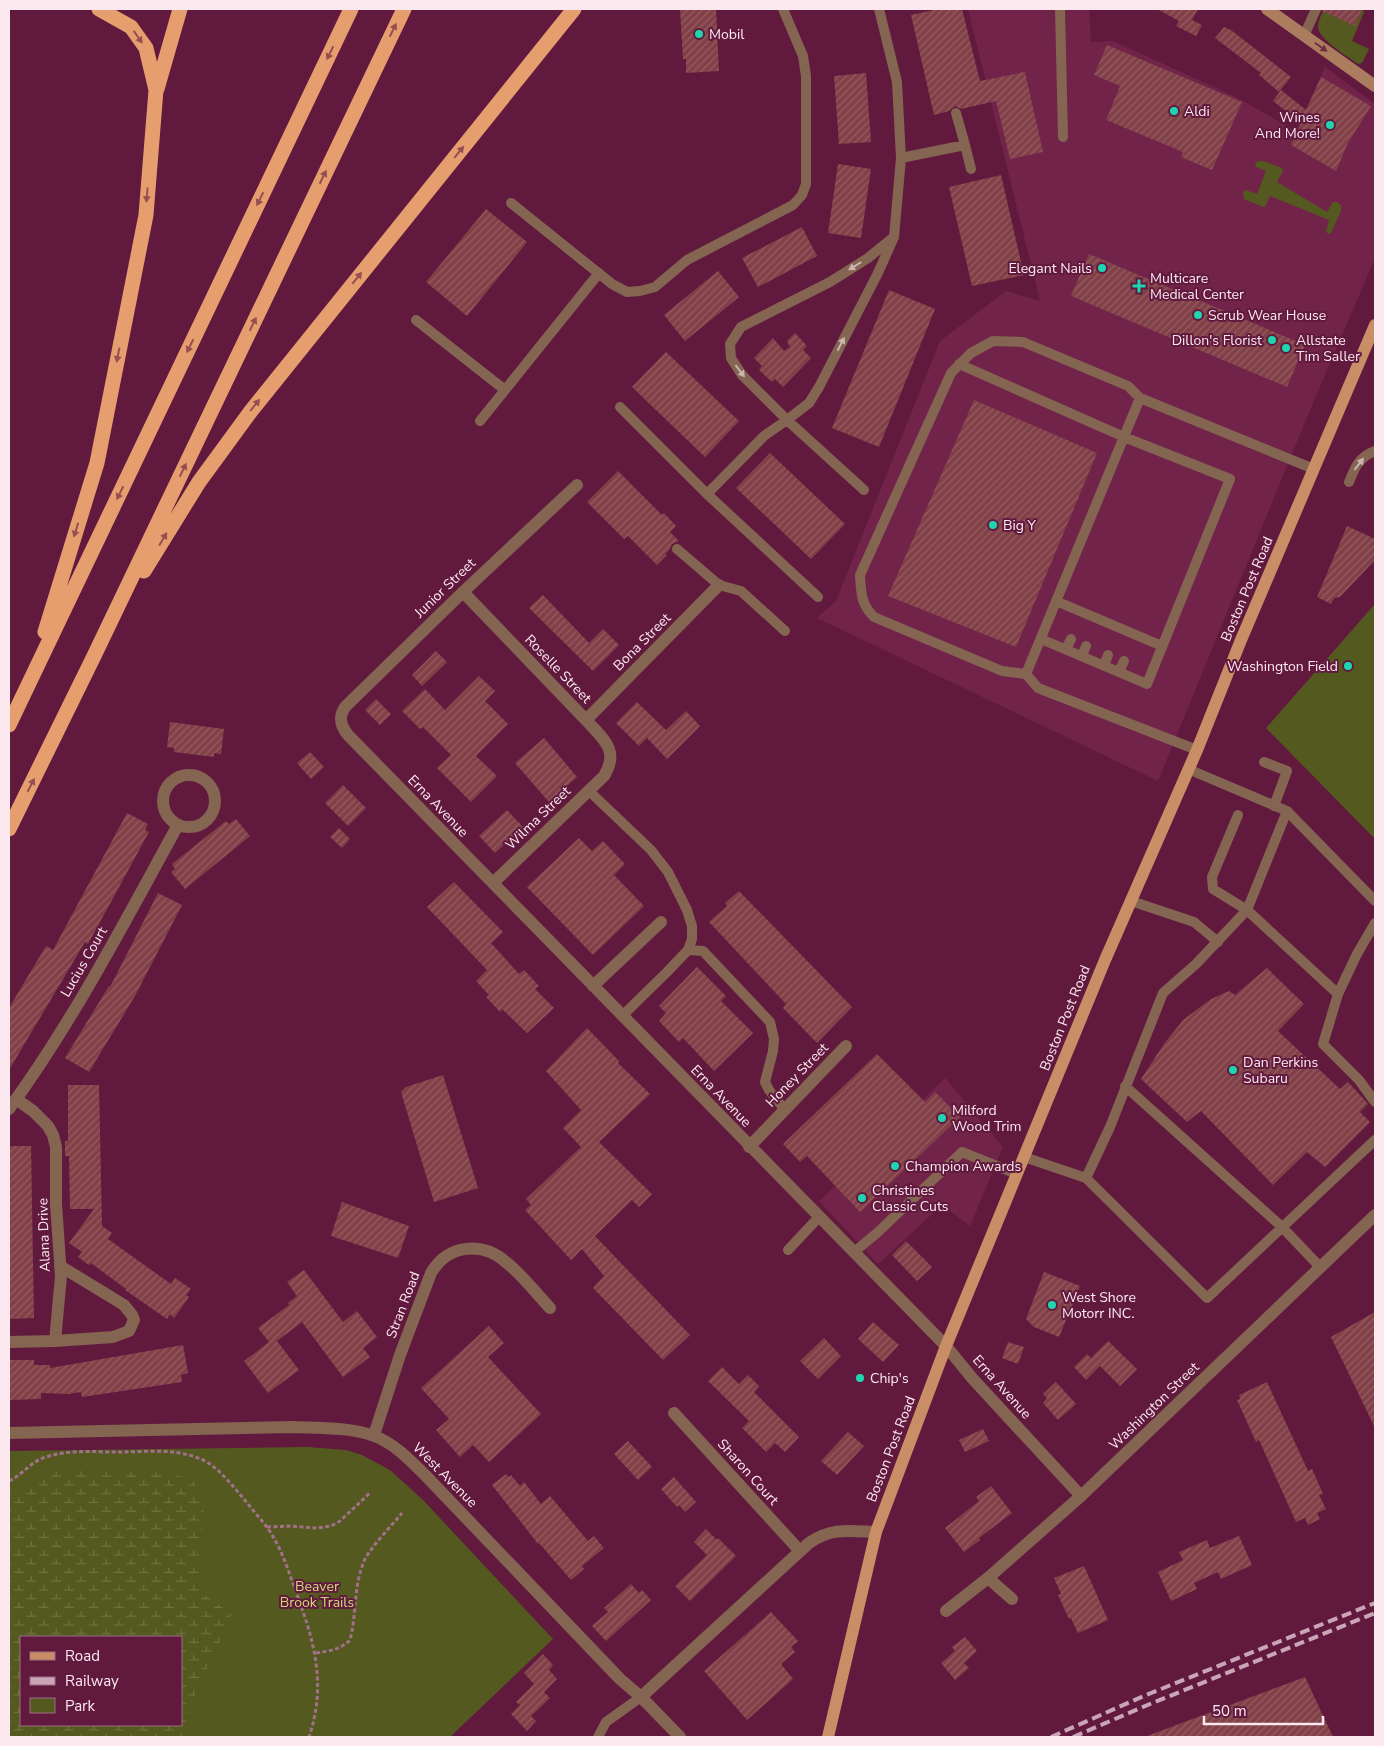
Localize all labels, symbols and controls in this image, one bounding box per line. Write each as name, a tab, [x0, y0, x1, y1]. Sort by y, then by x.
one-way arrow	[390, 23, 398, 37]
place label: Mobil	[709, 25, 745, 44]
marker: Mobil	[693, 28, 705, 40]
one-way arrow	[132, 30, 143, 43]
one-way arrow	[1314, 42, 1327, 52]
one-way arrow	[326, 46, 334, 60]
place label: Aldi	[1184, 102, 1210, 121]
marker: Aldi	[1168, 105, 1180, 117]
place label: Wines And More!	[1255, 108, 1320, 143]
marker: Wines And More!	[1324, 119, 1336, 131]
one-way arrow	[453, 145, 464, 158]
one-way arrow	[319, 170, 327, 184]
one-way arrow	[143, 187, 151, 203]
one-way arrow	[256, 192, 264, 206]
place label: Elegant Nails	[1008, 259, 1092, 278]
one-way arrow	[848, 261, 861, 271]
marker: Elegant Nails	[1096, 262, 1108, 274]
place label: Multicare Medical Center	[1150, 269, 1244, 304]
one-way arrow	[351, 272, 362, 285]
marker: Multicare Medical Center	[1132, 279, 1146, 293]
place label: Scrub Wear House	[1208, 306, 1326, 325]
marker: Scrub Wear House	[1192, 309, 1204, 321]
one-way arrow	[249, 316, 257, 331]
place label: Dillon's Florist	[1172, 331, 1262, 350]
place label: Allstate Tim Saller	[1296, 331, 1360, 366]
marker: Dillon's Florist	[1266, 334, 1278, 346]
one-way arrow	[837, 337, 845, 351]
one-way arrow	[186, 339, 194, 353]
marker: Allstate Tim Saller	[1280, 342, 1292, 354]
one-way arrow	[114, 347, 122, 362]
one-way arrow	[735, 364, 746, 377]
one-way arrow	[250, 399, 261, 412]
one-way arrow	[1353, 457, 1364, 470]
one-way arrow	[179, 463, 187, 477]
one-way arrow	[116, 485, 124, 500]
place label: Big Y	[1003, 516, 1037, 535]
marker: Big Y	[987, 519, 999, 531]
one-way arrow	[72, 522, 80, 537]
one-way arrow	[159, 532, 168, 545]
street label: Boston Post Road	[1216, 534, 1278, 644]
street label: Junior Street	[410, 554, 480, 623]
street label: Bona Street	[609, 609, 675, 675]
street label: Roselle Street	[520, 631, 596, 708]
place label: Washington Field	[1227, 657, 1338, 676]
marker: Washington Field	[1342, 660, 1354, 672]
street label: Erna Avenue	[403, 771, 473, 841]
one-way arrow	[27, 778, 35, 792]
street label: Wilma Street	[501, 782, 575, 854]
street label: Lucius Court	[56, 923, 112, 1001]
street label: Boston Post Road	[1035, 962, 1095, 1074]
street label: Honey Street	[761, 1039, 833, 1111]
place label: Dan Perkins Subaru	[1243, 1053, 1319, 1088]
street label: Erna Avenue	[686, 1061, 756, 1131]
marker: Dan Perkins Subaru	[1227, 1064, 1239, 1076]
place label: Milford Wood Trim	[952, 1101, 1022, 1136]
marker: Milford Wood Trim	[936, 1112, 948, 1124]
place label: Champion Awards	[905, 1157, 1021, 1176]
marker: Champion Awards	[889, 1160, 901, 1172]
place label: Christines Classic Cuts	[872, 1181, 949, 1216]
marker: Christines Classic Cuts	[856, 1192, 868, 1204]
street label: Alana Drive	[33, 1198, 55, 1272]
street label: Stran Road	[382, 1269, 424, 1341]
place label: West Shore Motorr INC.	[1062, 1288, 1136, 1323]
marker: West Shore Motorr INC.	[1046, 1299, 1058, 1311]
street label: Erna Avenue	[968, 1351, 1036, 1423]
street label: Washington Street	[1105, 1358, 1203, 1454]
place label: Chip's	[870, 1369, 909, 1388]
marker: Chip's	[854, 1372, 866, 1384]
street label: Boston Post Road	[862, 1393, 920, 1505]
street label: Sharon Court	[713, 1435, 783, 1509]
street label: West Avenue	[408, 1438, 482, 1512]
park label: Beaver Brook Trails	[280, 1577, 354, 1612]
legend	[20, 1636, 182, 1726]
text: Road	[65, 1646, 100, 1666]
text: Railway	[65, 1671, 119, 1691]
scale bar	[1204, 1694, 1323, 1726]
text: Park	[65, 1696, 95, 1716]
text: 50 m	[1212, 1701, 1247, 1721]

